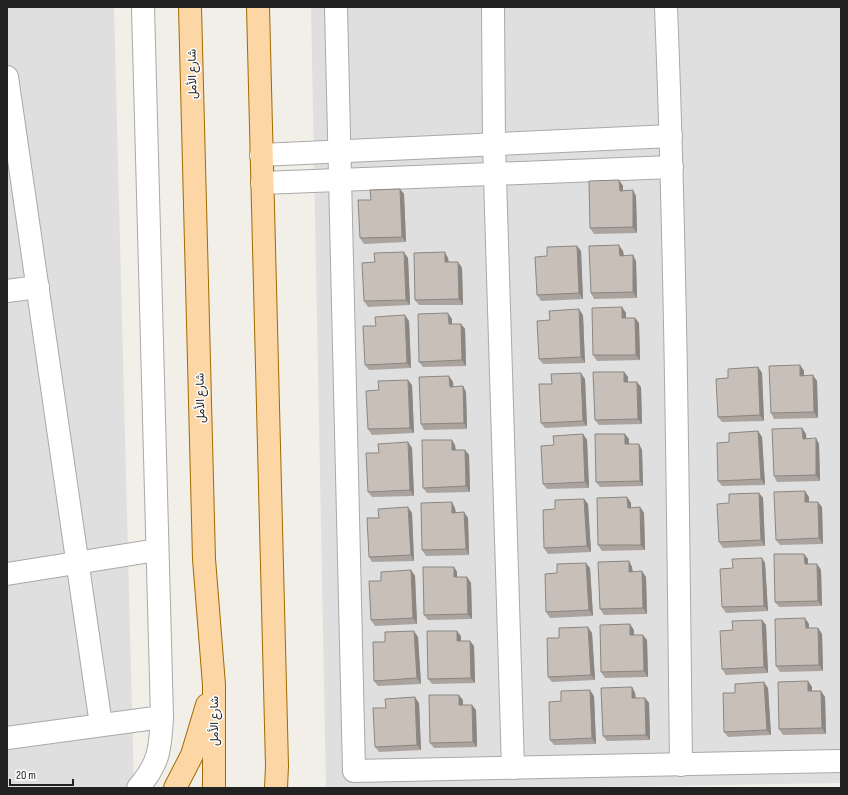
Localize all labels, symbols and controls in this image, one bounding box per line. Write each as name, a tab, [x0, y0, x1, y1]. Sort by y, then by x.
street label: شارع الأمل	[185, 49, 201, 99]
street label: شارع الأمل	[193, 373, 209, 423]
street label: شارع الأمل	[207, 696, 223, 746]
scale bar	[10, 761, 73, 787]
text: 20 m	[16, 768, 36, 783]

